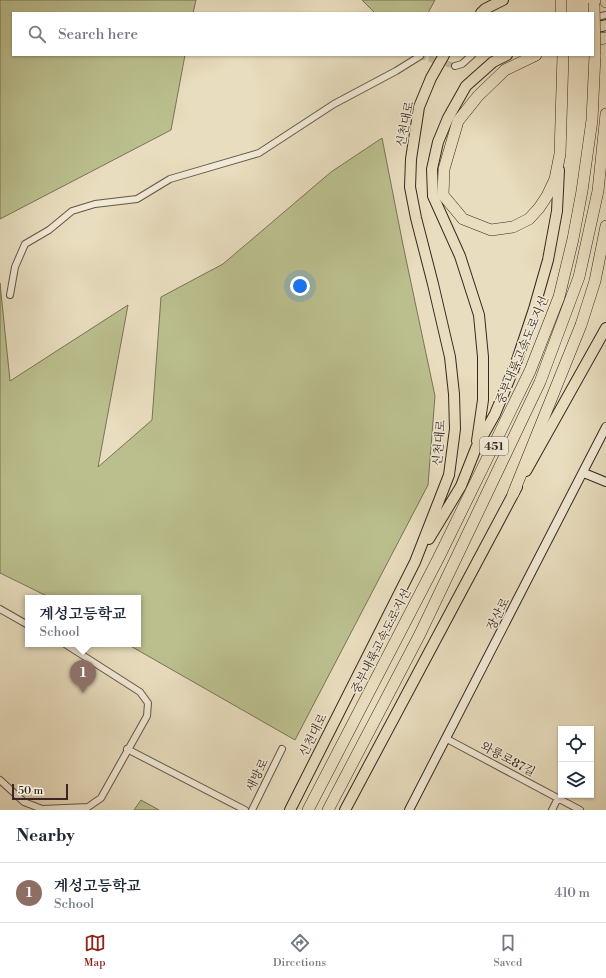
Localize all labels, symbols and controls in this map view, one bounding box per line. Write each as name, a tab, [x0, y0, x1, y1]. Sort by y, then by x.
search box	[12, 12, 594, 56]
icon: search	[26, 23, 48, 45]
text: Search here	[58, 25, 138, 44]
street label: 신천대로	[394, 100, 417, 148]
your location	[290, 276, 310, 296]
street label: 중부내륙고속도로지선	[493, 294, 552, 406]
street label: 신천대로	[430, 419, 449, 467]
road number: 451	[480, 437, 508, 455]
street label: 중부내륙고속도로지선	[348, 586, 414, 696]
popup	[25, 595, 141, 647]
street label: 장산로	[484, 595, 513, 633]
text: 계성고등학교	[40, 605, 126, 624]
text: School	[40, 624, 80, 640]
pin: 1	[70, 660, 96, 693]
street label: 신천대로	[296, 711, 331, 759]
map controls	[558, 726, 594, 798]
button: locate	[558, 726, 594, 762]
street label: 와룡로87길	[478, 739, 538, 780]
street label: 새방로	[243, 756, 272, 794]
button: layers	[558, 762, 594, 798]
scale bar	[12, 782, 68, 801]
text: 50 m	[18, 784, 43, 798]
text: Nearby	[16, 825, 75, 847]
text: 계성고등학교	[54, 877, 141, 896]
text: 1	[26, 885, 32, 901]
text: 410 m	[554, 885, 590, 901]
text: School	[54, 896, 94, 912]
tab: Map	[84, 932, 106, 970]
tab: Directions	[273, 932, 326, 970]
tab: Saved	[493, 932, 522, 970]

